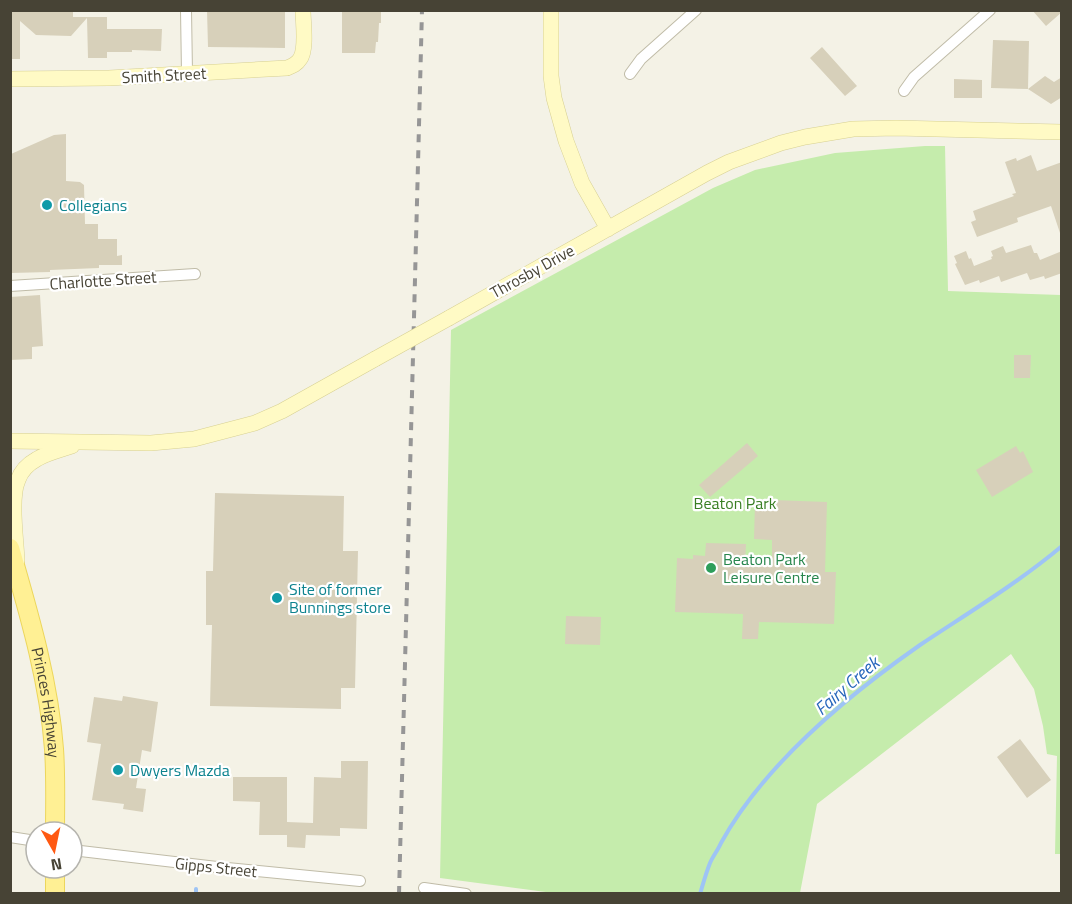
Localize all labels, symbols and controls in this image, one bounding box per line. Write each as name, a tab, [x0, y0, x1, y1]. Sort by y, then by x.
street label: Smith Street	[121, 61, 207, 89]
place label: Collegians	[59, 193, 127, 217]
marker: Collegians	[40, 198, 54, 212]
street label: Throsby Drive	[486, 238, 578, 304]
street label: Charlotte Street	[49, 264, 158, 296]
park label: Beaton Park	[694, 491, 777, 515]
place label: Beaton Park Leisure Centre	[723, 547, 819, 589]
marker: Beaton Park Leisure Centre	[704, 561, 718, 575]
place label: Site of former Bunnings store	[289, 577, 391, 619]
marker: Site of former Bunnings store	[270, 591, 284, 605]
street label: Princes Highway	[25, 645, 67, 759]
water label: Fairy Creek	[808, 648, 887, 721]
place label: Dwyers Mazda	[130, 758, 230, 782]
marker: Dwyers Mazda	[111, 763, 125, 777]
north arrow	[24, 820, 84, 880]
street label: Gipps Street	[174, 851, 259, 883]
text: N	[49, 852, 64, 878]

